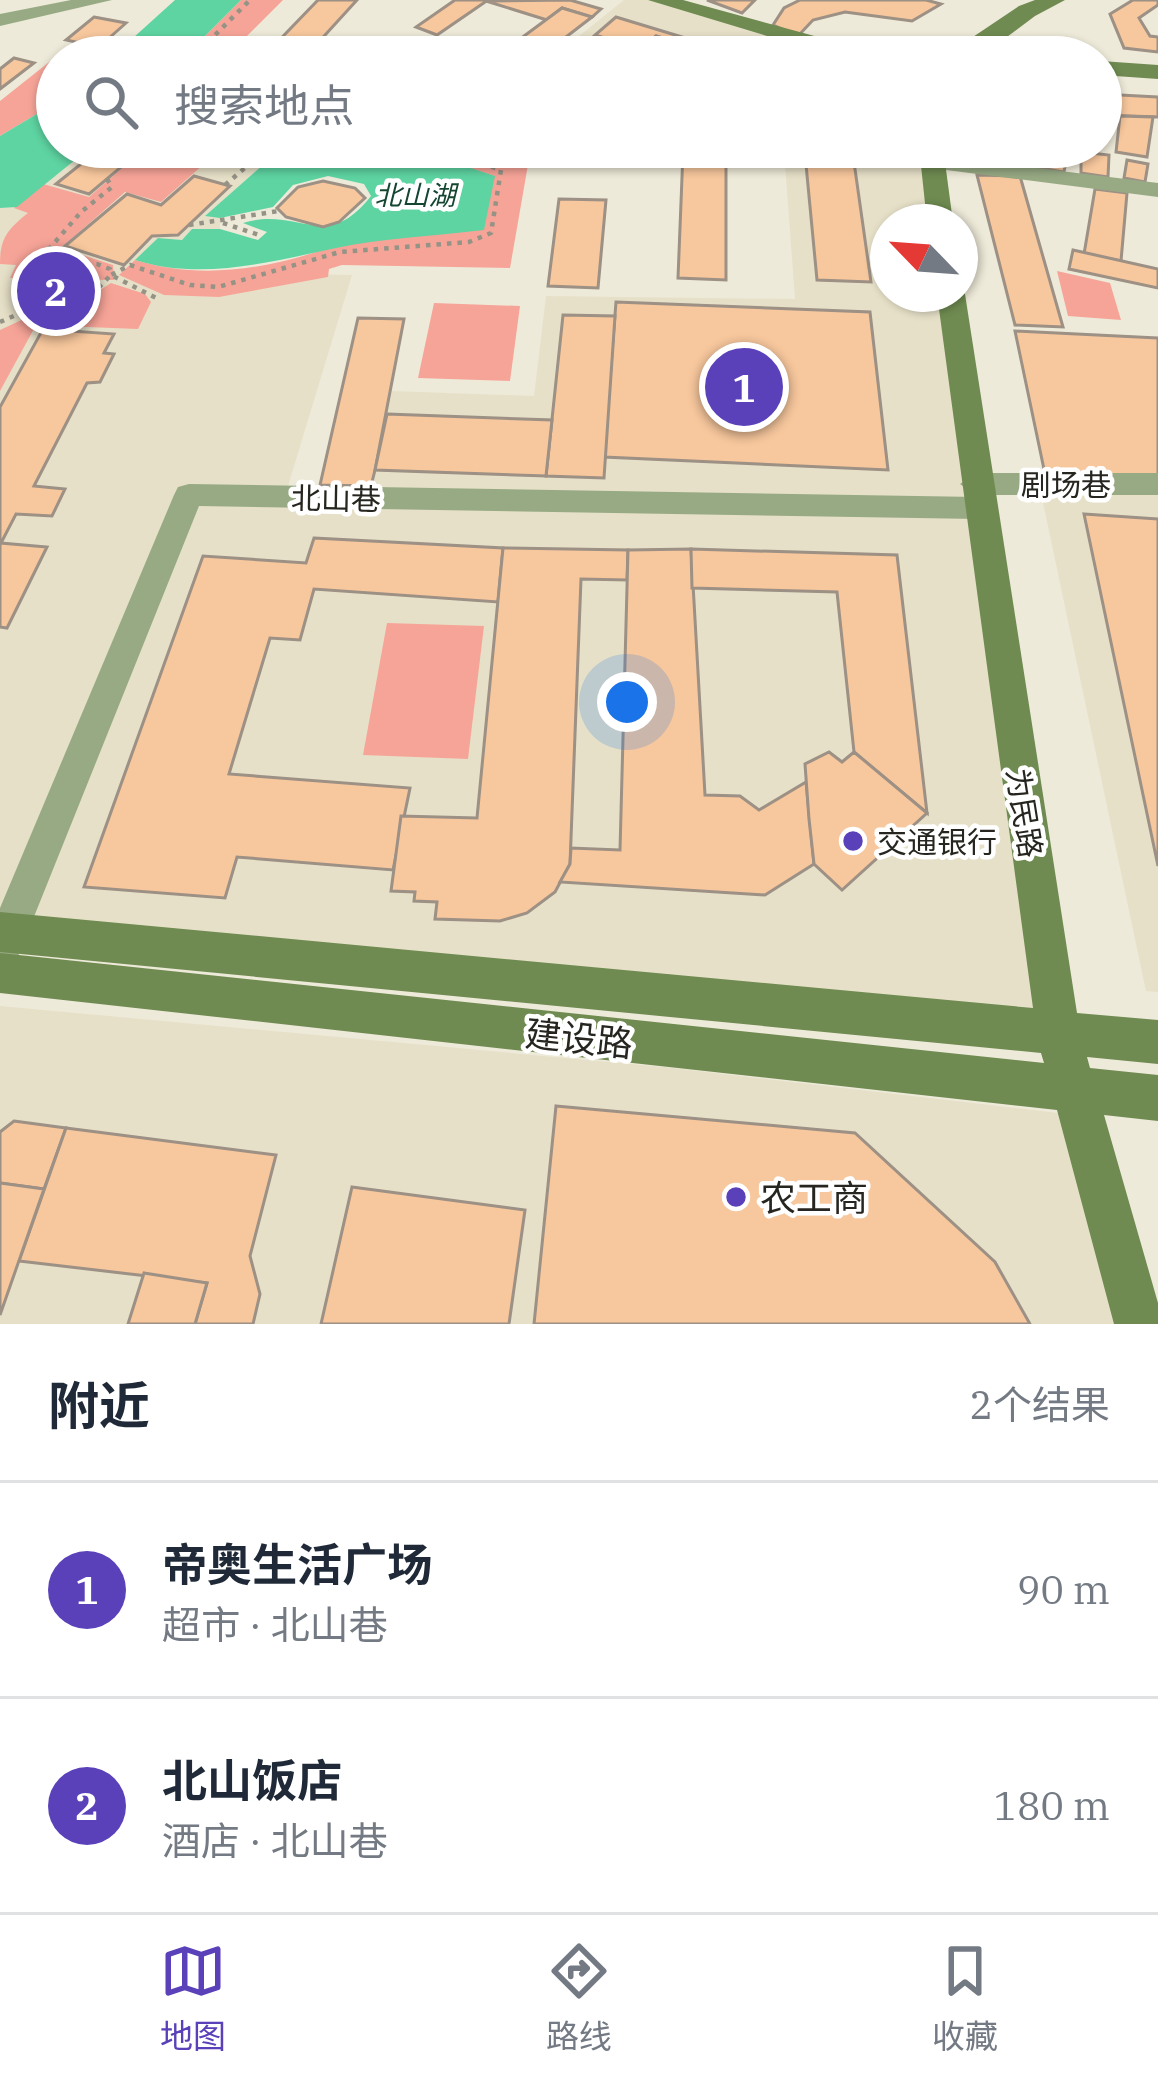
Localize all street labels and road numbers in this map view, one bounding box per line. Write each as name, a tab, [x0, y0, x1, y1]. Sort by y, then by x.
street label: 剧场巷	[1021, 465, 1111, 504]
street label: 北山巷	[291, 478, 381, 518]
street label: 为民路	[999, 766, 1051, 860]
street label: 建设路	[523, 1009, 635, 1067]

